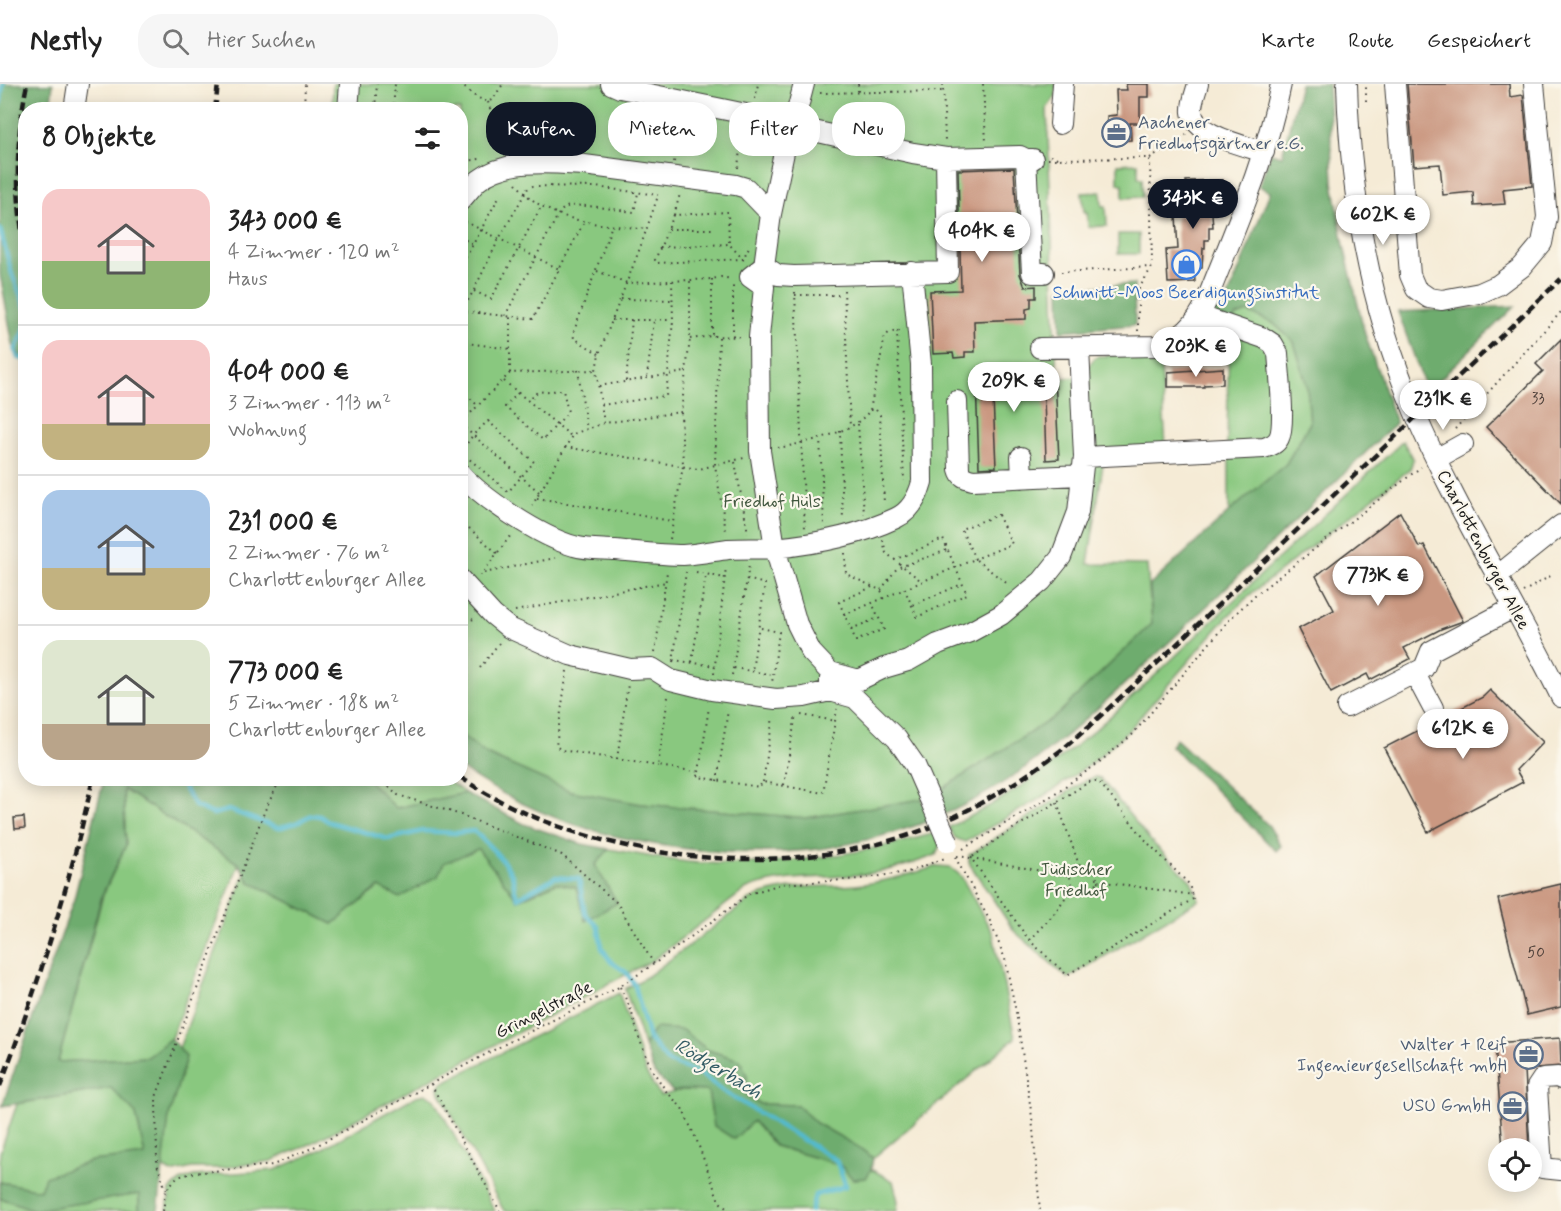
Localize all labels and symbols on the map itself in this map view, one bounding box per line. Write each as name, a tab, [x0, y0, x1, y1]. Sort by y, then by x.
place label: Aachener Friedhofsgärtner e.G.	[1138, 111, 1304, 157]
office icon: Aachener Friedhofsgärtner e.G.	[1101, 117, 1133, 149]
pin: 343K €	[1144, 179, 1242, 230]
pin: 602K €	[1334, 195, 1432, 246]
pin: 404K €	[933, 212, 1031, 263]
shop icon: Schmitt-Moos Beerdigungsinstitut	[1170, 248, 1202, 280]
place label: Schmitt-Moos Beerdigungsinstitut	[1053, 281, 1320, 307]
pin: 203K €	[1147, 327, 1245, 378]
pin: 209K €	[965, 362, 1063, 413]
pin: 231K €	[1394, 380, 1492, 431]
house number: 33	[1531, 389, 1545, 409]
street label: Charlottenburger Allee	[1431, 466, 1535, 634]
park label: Friedhof Hüls	[723, 490, 821, 514]
pin: 773K €	[1329, 556, 1427, 607]
pin: 612K €	[1414, 709, 1512, 760]
park label: Jüdischer Friedhof	[1039, 858, 1113, 903]
house number: 50	[1527, 943, 1545, 963]
street label: Gringelstraße	[491, 975, 597, 1045]
water label: Rödgerbach	[668, 1032, 767, 1107]
place label: Walter + Reif Ingenieurgesellschaft mbH	[1297, 1033, 1507, 1080]
office icon: Walter + Reif Ingenieurgesellschaft mbH	[1512, 1039, 1544, 1071]
office icon: USU GmbH	[1496, 1090, 1528, 1122]
place label: USU GmbH	[1403, 1094, 1491, 1118]

